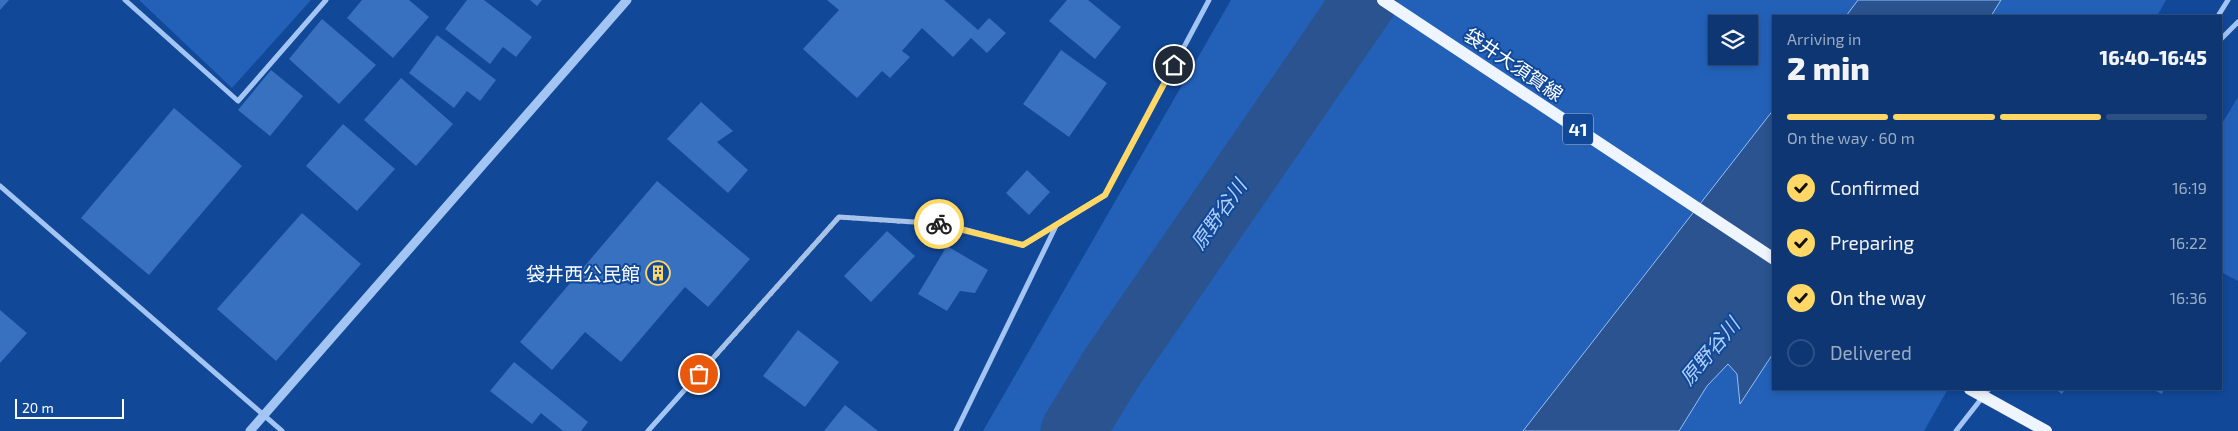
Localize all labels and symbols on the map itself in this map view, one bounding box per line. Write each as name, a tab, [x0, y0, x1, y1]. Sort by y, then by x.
street label: 袋井大須賀線	[1460, 23, 1568, 105]
pin	[1153, 44, 1195, 86]
road number: 41	[1563, 114, 1593, 144]
water label: 原野谷川	[1185, 173, 1252, 254]
courier	[914, 199, 964, 249]
building icon: 袋井西公民館	[645, 260, 671, 286]
place label: 袋井西公民館	[526, 262, 640, 285]
water label: 原野谷川	[1674, 311, 1745, 389]
pin	[678, 353, 720, 395]
scale bar	[15, 396, 124, 419]

